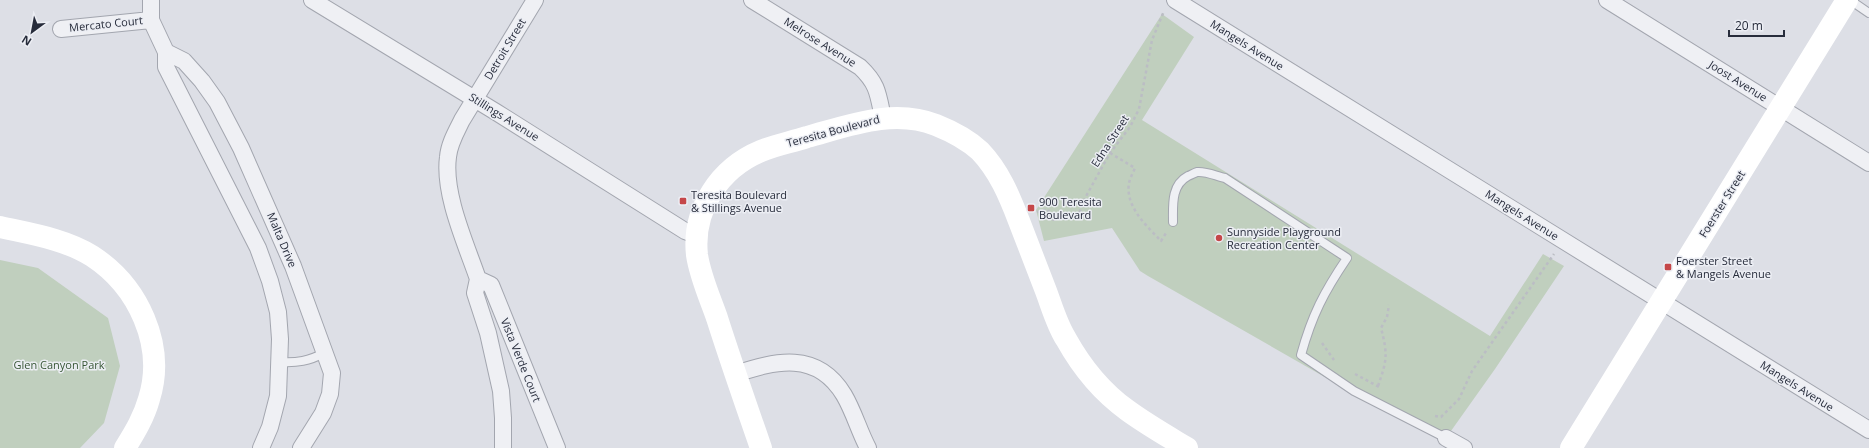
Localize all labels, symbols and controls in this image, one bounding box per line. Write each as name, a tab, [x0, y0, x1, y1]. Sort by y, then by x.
north arrow	[12, 12, 52, 52]
street label: Mercato Court	[68, 12, 144, 35]
scale bar	[1729, 12, 1784, 38]
street label: Melrose Avenue	[781, 13, 859, 70]
street label: Detroit Street	[480, 15, 529, 82]
street label: Mangels Avenue	[1208, 16, 1287, 73]
text: 20 m	[1735, 17, 1763, 34]
text: N	[19, 32, 34, 50]
street label: Joost Avenue	[1705, 56, 1770, 105]
street label: Stillings Avenue	[466, 89, 542, 144]
street label: Teresita Boulevard	[785, 111, 881, 150]
street label: Edna Street	[1087, 112, 1132, 170]
street label: Foerster Street	[1695, 167, 1748, 240]
street label: Mangels Avenue	[1483, 186, 1562, 243]
place label: Teresita Boulevard & Stillings Avenue	[691, 187, 787, 215]
place label: 900 Teresita Boulevard	[1039, 194, 1102, 222]
marker: Teresita Boulevard & Stillings Avenue	[678, 196, 688, 206]
marker: 900 Teresita Boulevard	[1026, 203, 1036, 213]
street label: Malta Drive	[264, 210, 301, 270]
place label: Sunnyside Playground Recreation Center	[1227, 224, 1341, 252]
marker: Sunnyside Playground Recreation Center	[1214, 233, 1224, 243]
place label: Foerster Street & Mangels Avenue	[1676, 253, 1771, 281]
marker: Foerster Street & Mangels Avenue	[1663, 262, 1673, 272]
street label: Vista Verde Court	[498, 316, 545, 404]
park label: Glen Canyon Park	[13, 357, 105, 372]
street label: Mangels Avenue	[1758, 357, 1837, 414]

